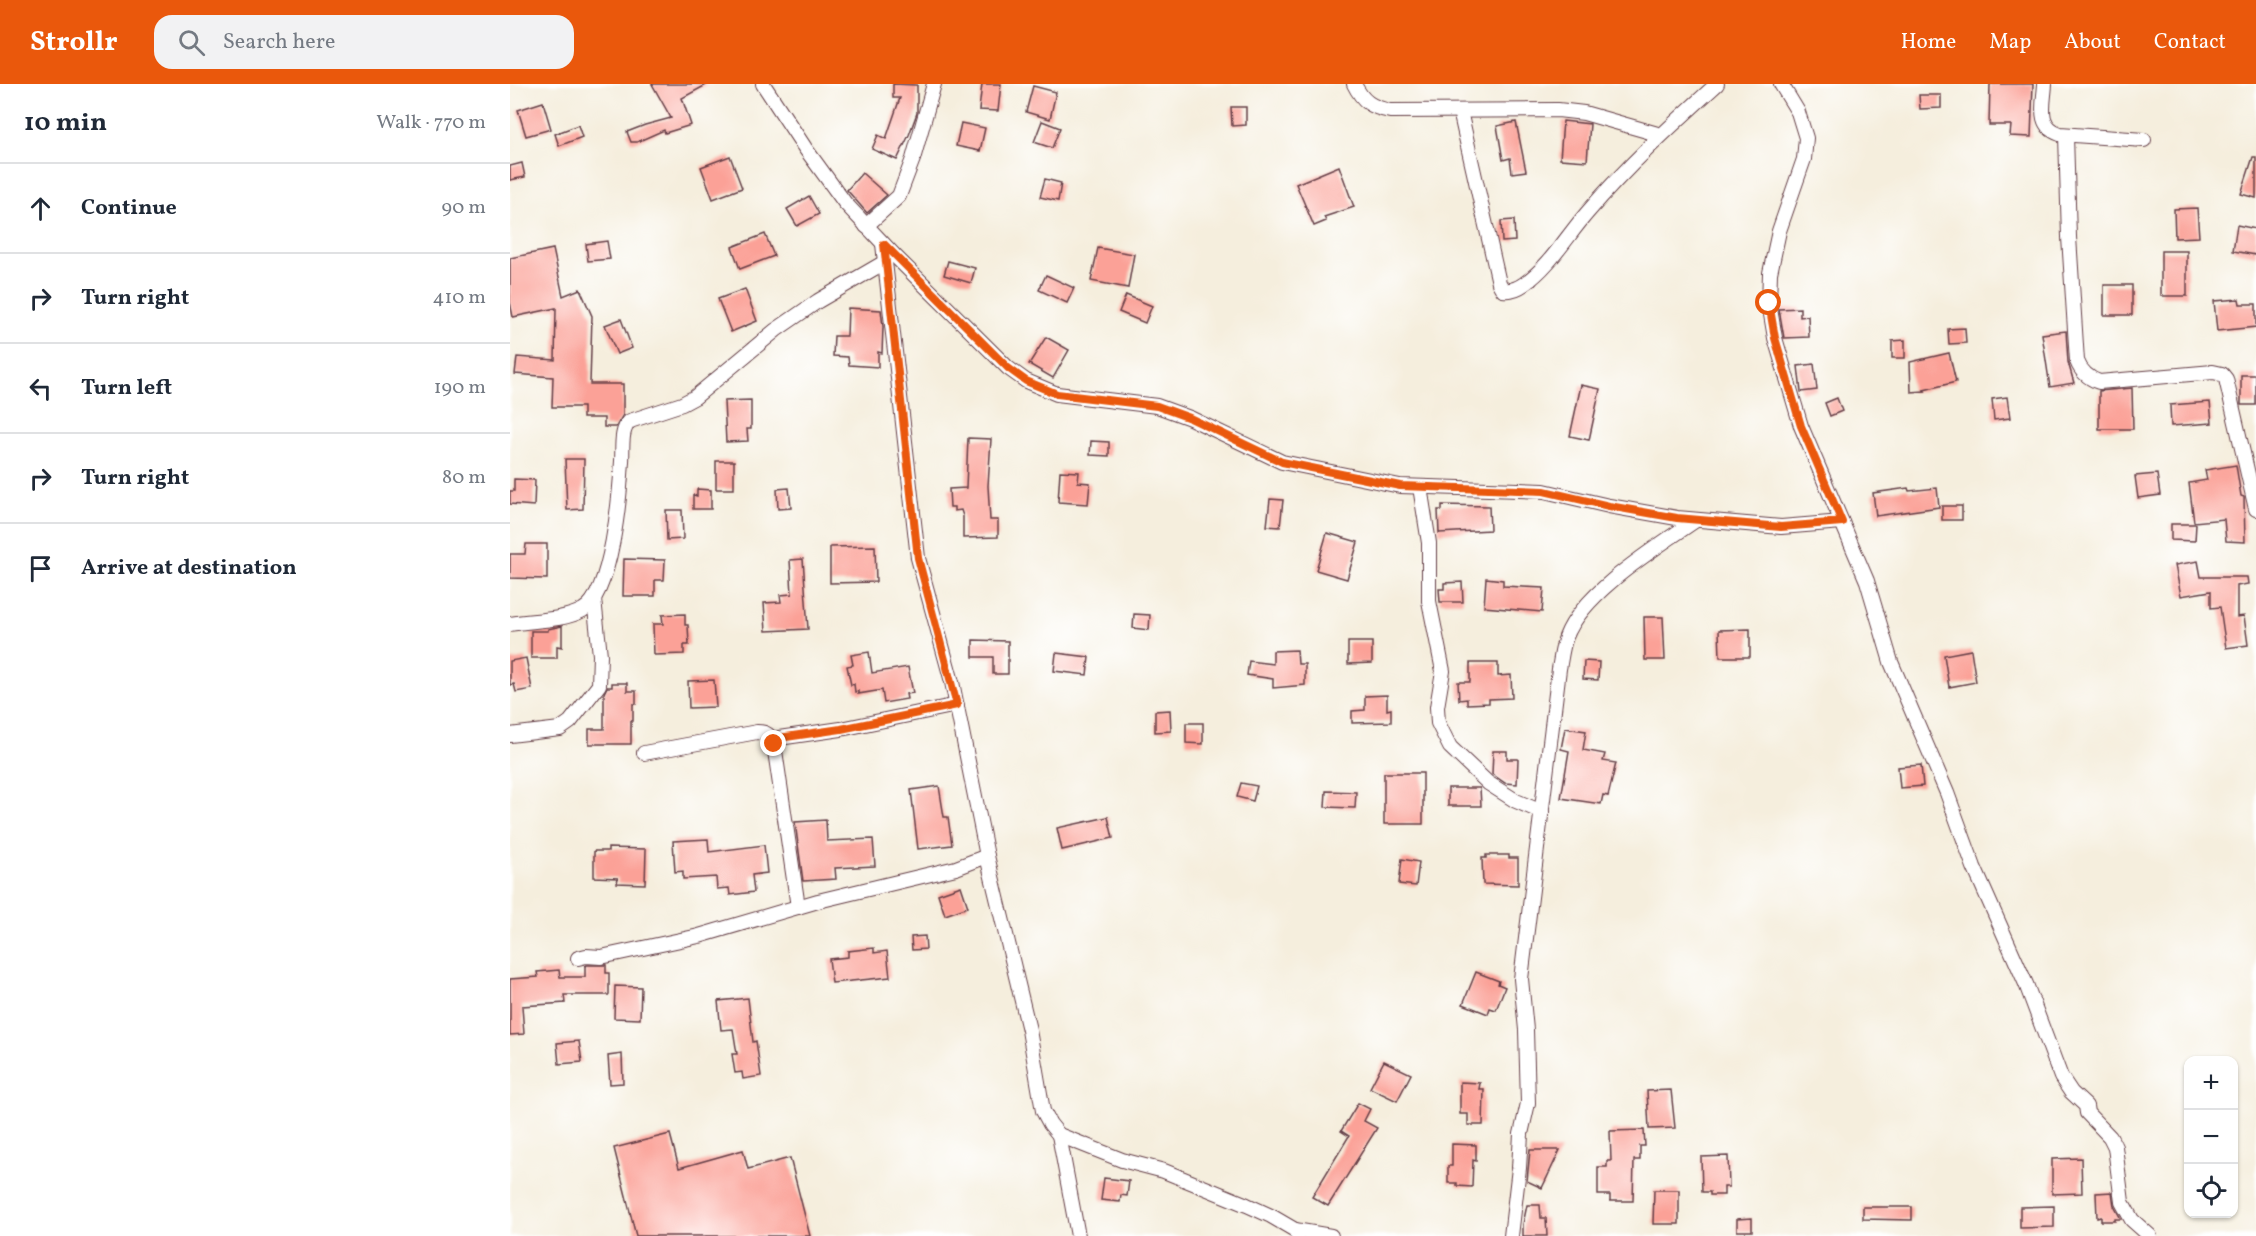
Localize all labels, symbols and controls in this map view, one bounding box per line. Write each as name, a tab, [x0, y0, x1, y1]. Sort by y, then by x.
search box	[154, 15, 574, 69]
text: Strollr	[30, 23, 118, 62]
icon: search	[175, 26, 208, 59]
text: Search here	[223, 27, 335, 58]
text: Home	[1901, 28, 1956, 57]
text: Map	[1989, 28, 2031, 57]
text: About	[2064, 28, 2121, 57]
text: Contact	[2154, 28, 2226, 57]
text: 10 min	[24, 105, 107, 141]
text: Walk · 770 m	[376, 109, 486, 137]
icon: ahead	[24, 192, 57, 225]
text: Continue	[81, 193, 177, 224]
text: 90 m	[442, 194, 486, 222]
icon: right	[24, 282, 57, 315]
text: Turn right	[81, 283, 189, 314]
text: 410 m	[433, 284, 486, 312]
route start	[1755, 289, 1781, 315]
icon: left	[24, 372, 57, 405]
text: Turn left	[81, 373, 172, 404]
text: 190 m	[434, 374, 486, 402]
icon: right	[24, 462, 57, 495]
text: Turn right	[81, 463, 189, 494]
text: 80 m	[442, 464, 486, 492]
icon: arrive	[24, 552, 57, 585]
text: Arrive at destination	[81, 553, 297, 584]
route end	[760, 730, 786, 756]
map controls	[2184, 1056, 2238, 1218]
button: +	[2184, 1056, 2238, 1110]
button: −	[2184, 1110, 2238, 1164]
button: locate	[2184, 1164, 2238, 1218]

